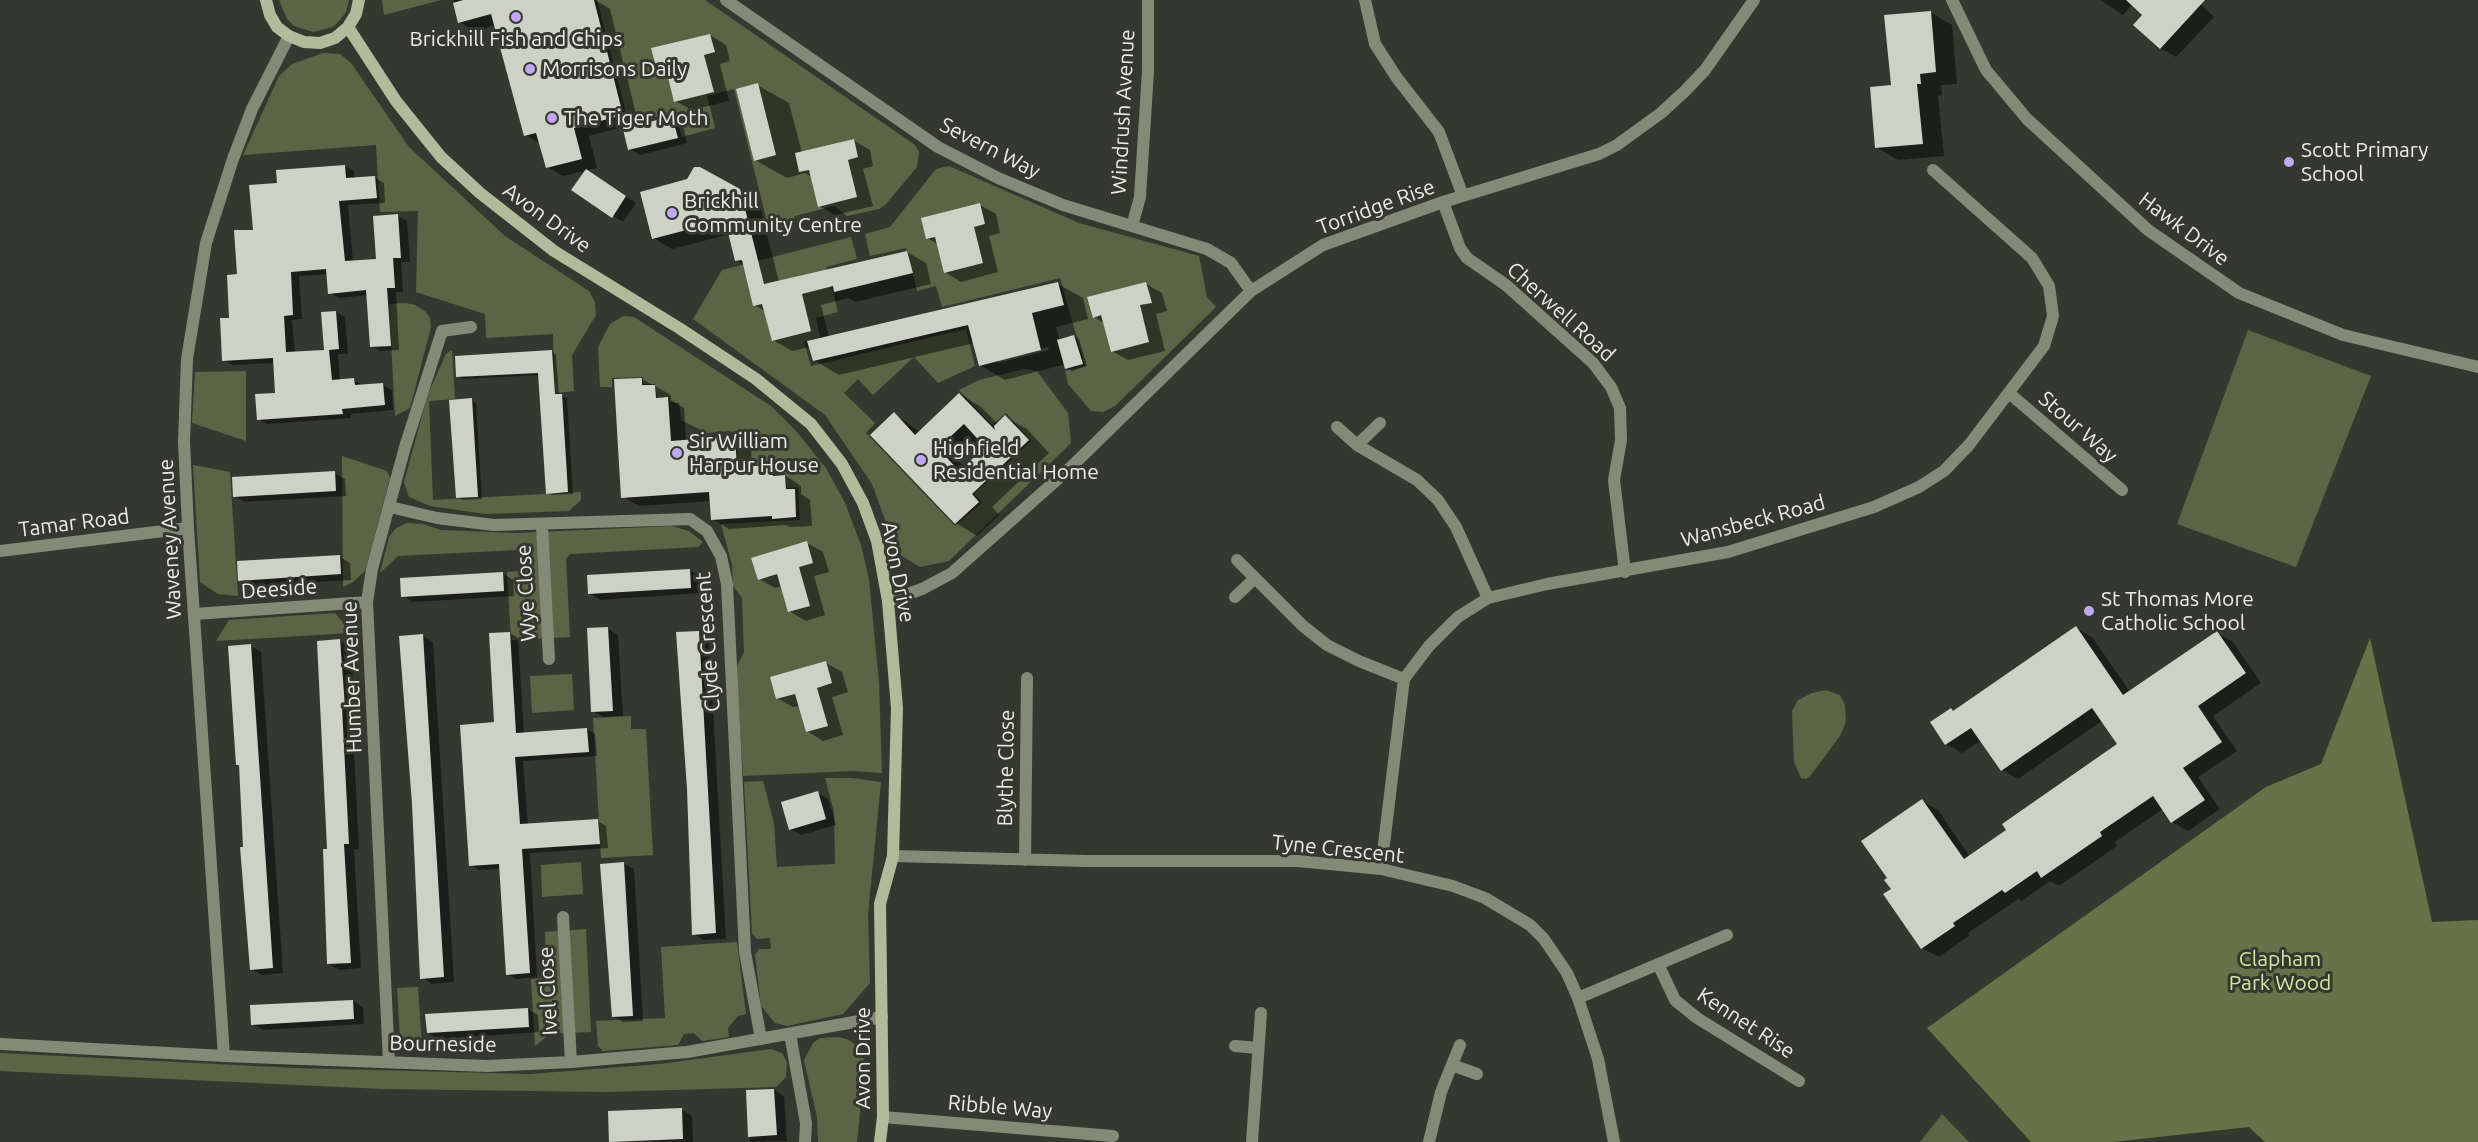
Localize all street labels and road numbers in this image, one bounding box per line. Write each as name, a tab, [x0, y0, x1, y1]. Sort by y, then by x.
street label: Windrush Avenue	[1106, 29, 1140, 195]
street label: Severn Way	[936, 112, 1044, 184]
street label: Torridge Rise	[1314, 174, 1438, 240]
street label: Avon Drive	[498, 178, 596, 258]
street label: Hawk Drive	[2134, 187, 2234, 271]
street label: Cherwell Road	[1502, 257, 1620, 367]
street label: Stour Way	[2033, 386, 2123, 468]
street label: Waveney Avenue	[153, 458, 187, 620]
street label: Wansbeck Road	[1678, 490, 1828, 552]
street label: Tamar Road	[17, 504, 131, 542]
street label: Avon Drive	[876, 519, 920, 625]
street label: Wye Close	[511, 544, 541, 642]
street label: Clyde Crescent	[691, 571, 725, 713]
street label: Deeside	[240, 574, 318, 604]
street label: Humber Avenue	[337, 601, 367, 753]
street label: Blythe Close	[992, 709, 1020, 827]
street label: Tyne Crescent	[1271, 830, 1405, 868]
street label: Ivel Close	[533, 946, 563, 1036]
street label: Kennet Rise	[1692, 982, 1800, 1064]
street label: Avon Drive	[850, 1007, 876, 1109]
street label: Bourneside	[389, 1030, 497, 1058]
street label: Ribble Way	[947, 1090, 1053, 1124]

